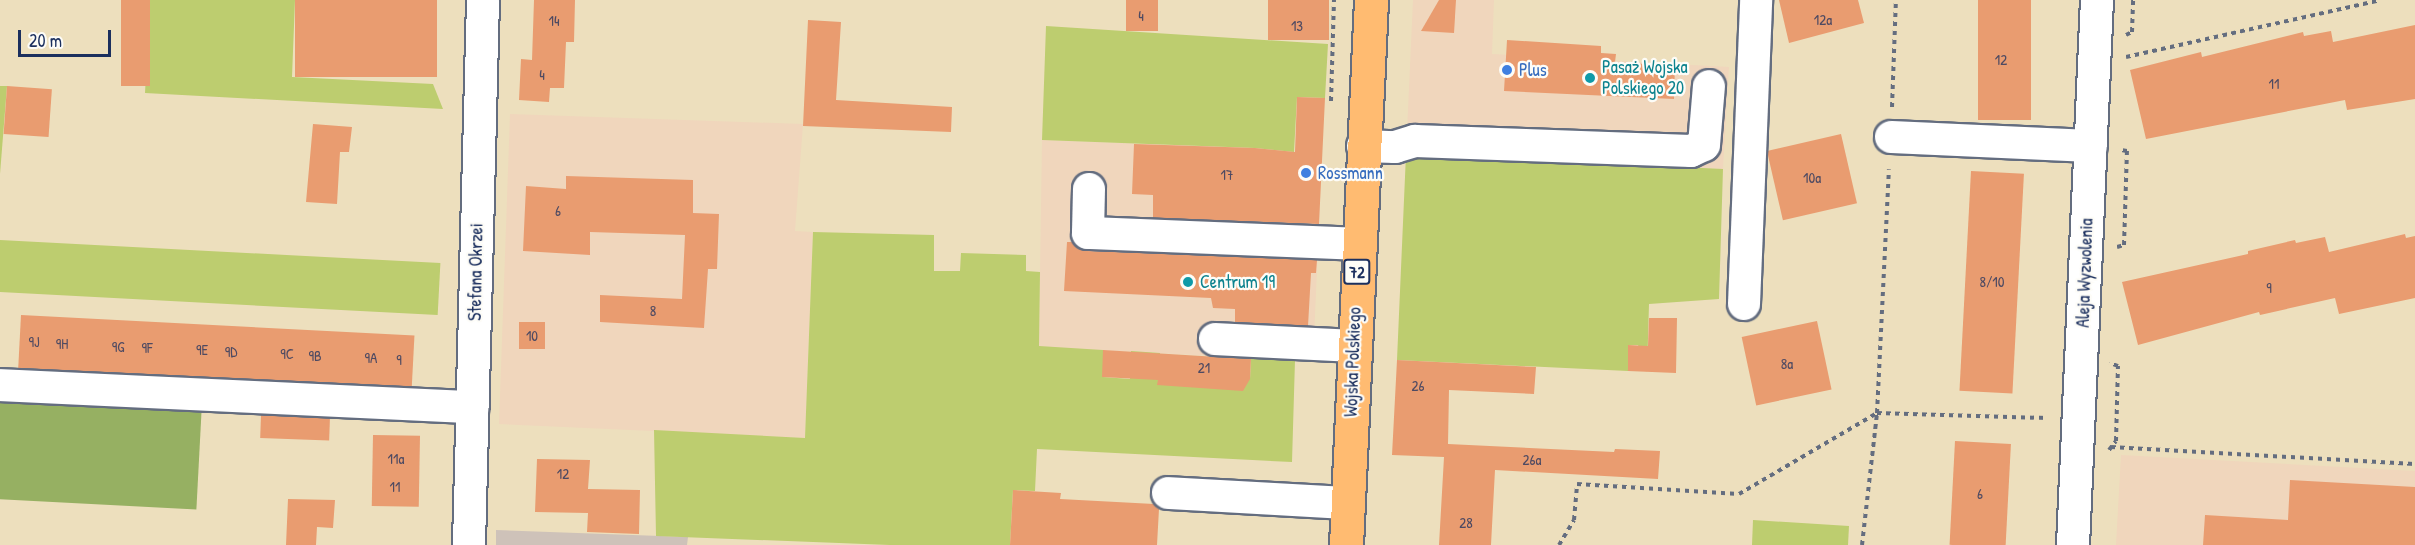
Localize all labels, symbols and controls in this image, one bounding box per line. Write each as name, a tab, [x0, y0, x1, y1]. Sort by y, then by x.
house number: 4	[1138, 7, 1144, 25]
house number: 12a	[1814, 11, 1832, 29]
house number: 14	[548, 12, 560, 30]
house number: 13	[1291, 17, 1303, 35]
scale bar	[21, 18, 114, 56]
text: 20 m	[29, 28, 62, 53]
house number: 12	[1995, 51, 2007, 69]
place label: Pasaż Wojska Polskiego 20	[1602, 57, 1688, 100]
place label: Plus	[1519, 59, 1547, 81]
marker: Plus	[1500, 63, 1514, 77]
house number: 4	[539, 66, 545, 84]
marker: Pasaż Wojska Polskiego 20	[1583, 71, 1597, 85]
house number: 11	[2269, 75, 2279, 93]
place label: Rossmann	[1318, 162, 1383, 184]
house number: 17	[1221, 166, 1233, 184]
marker: Rossmann	[1299, 166, 1313, 180]
house number: 10a	[1803, 169, 1821, 187]
house number: 6	[555, 202, 561, 220]
street label: Aleja Wyzwolenia	[2072, 218, 2098, 328]
street label: Stefana Okrzei	[464, 223, 488, 321]
road number: 72	[1342, 259, 1372, 285]
place label: Centrum 19	[1200, 271, 1275, 293]
house number: 8/10	[1979, 273, 2005, 291]
marker: Centrum 19	[1181, 275, 1195, 289]
house number: 9	[2266, 279, 2272, 297]
house number: 8	[650, 302, 656, 320]
street label: Wojska Polskiego	[1340, 307, 1366, 417]
house number: 10	[526, 327, 538, 345]
house number: 9J	[28, 333, 40, 351]
house number: 9H	[56, 335, 68, 353]
house number: 9G	[112, 338, 124, 356]
house number: 9F	[141, 339, 153, 357]
house number: 9E	[196, 341, 208, 359]
house number: 9D	[225, 343, 237, 361]
house number: 9C	[280, 345, 294, 363]
house number: 9B	[308, 347, 322, 365]
house number: 9A	[365, 349, 377, 367]
house number: 9	[396, 351, 402, 369]
house number: 8a	[1781, 355, 1793, 373]
house number: 21	[1198, 359, 1210, 377]
house number: 26	[1411, 377, 1425, 395]
house number: 11a	[388, 450, 404, 468]
house number: 26a	[1523, 451, 1541, 469]
house number: 12	[557, 465, 569, 483]
house number: 11	[390, 478, 400, 496]
house number: 6	[1977, 485, 1983, 503]
house number: 28	[1459, 514, 1473, 532]

